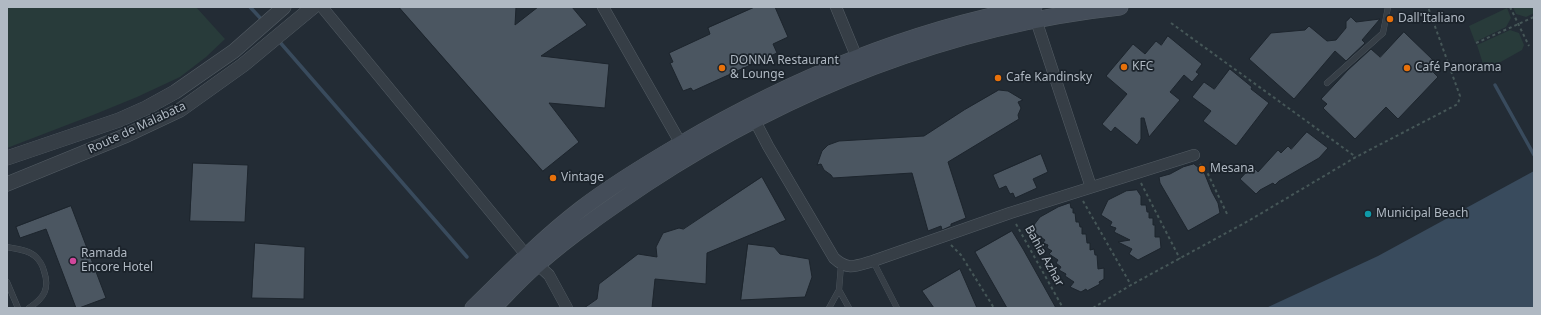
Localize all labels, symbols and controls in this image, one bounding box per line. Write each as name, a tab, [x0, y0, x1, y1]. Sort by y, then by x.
place label: Dall'Italiano	[1398, 12, 1465, 26]
marker: Dall'Italiano	[1385, 14, 1395, 24]
place label: DONNA Restaurant & Lounge	[730, 54, 839, 82]
place label: KFC	[1132, 60, 1153, 74]
place label: Café Panorama	[1415, 61, 1501, 75]
marker: KFC	[1119, 62, 1129, 72]
marker: DONNA Restaurant & Lounge	[717, 63, 727, 73]
marker: Café Panorama	[1402, 63, 1412, 73]
place label: Cafe Kandinsky	[1006, 71, 1092, 85]
marker: Cafe Kandinsky	[993, 73, 1003, 83]
street label: Route de Malabata	[86, 99, 188, 157]
place label: Mesana	[1210, 162, 1254, 176]
marker: Mesana	[1197, 164, 1207, 174]
place label: Vintage	[561, 171, 604, 185]
marker: Vintage	[548, 173, 558, 183]
place label: Municipal Beach	[1376, 207, 1468, 221]
marker: Municipal Beach	[1363, 209, 1373, 219]
street label: Bahia Azhar	[1021, 223, 1067, 289]
place label: Ramada Encore Hotel	[81, 247, 153, 275]
marker: Ramada Encore Hotel	[68, 256, 78, 266]

